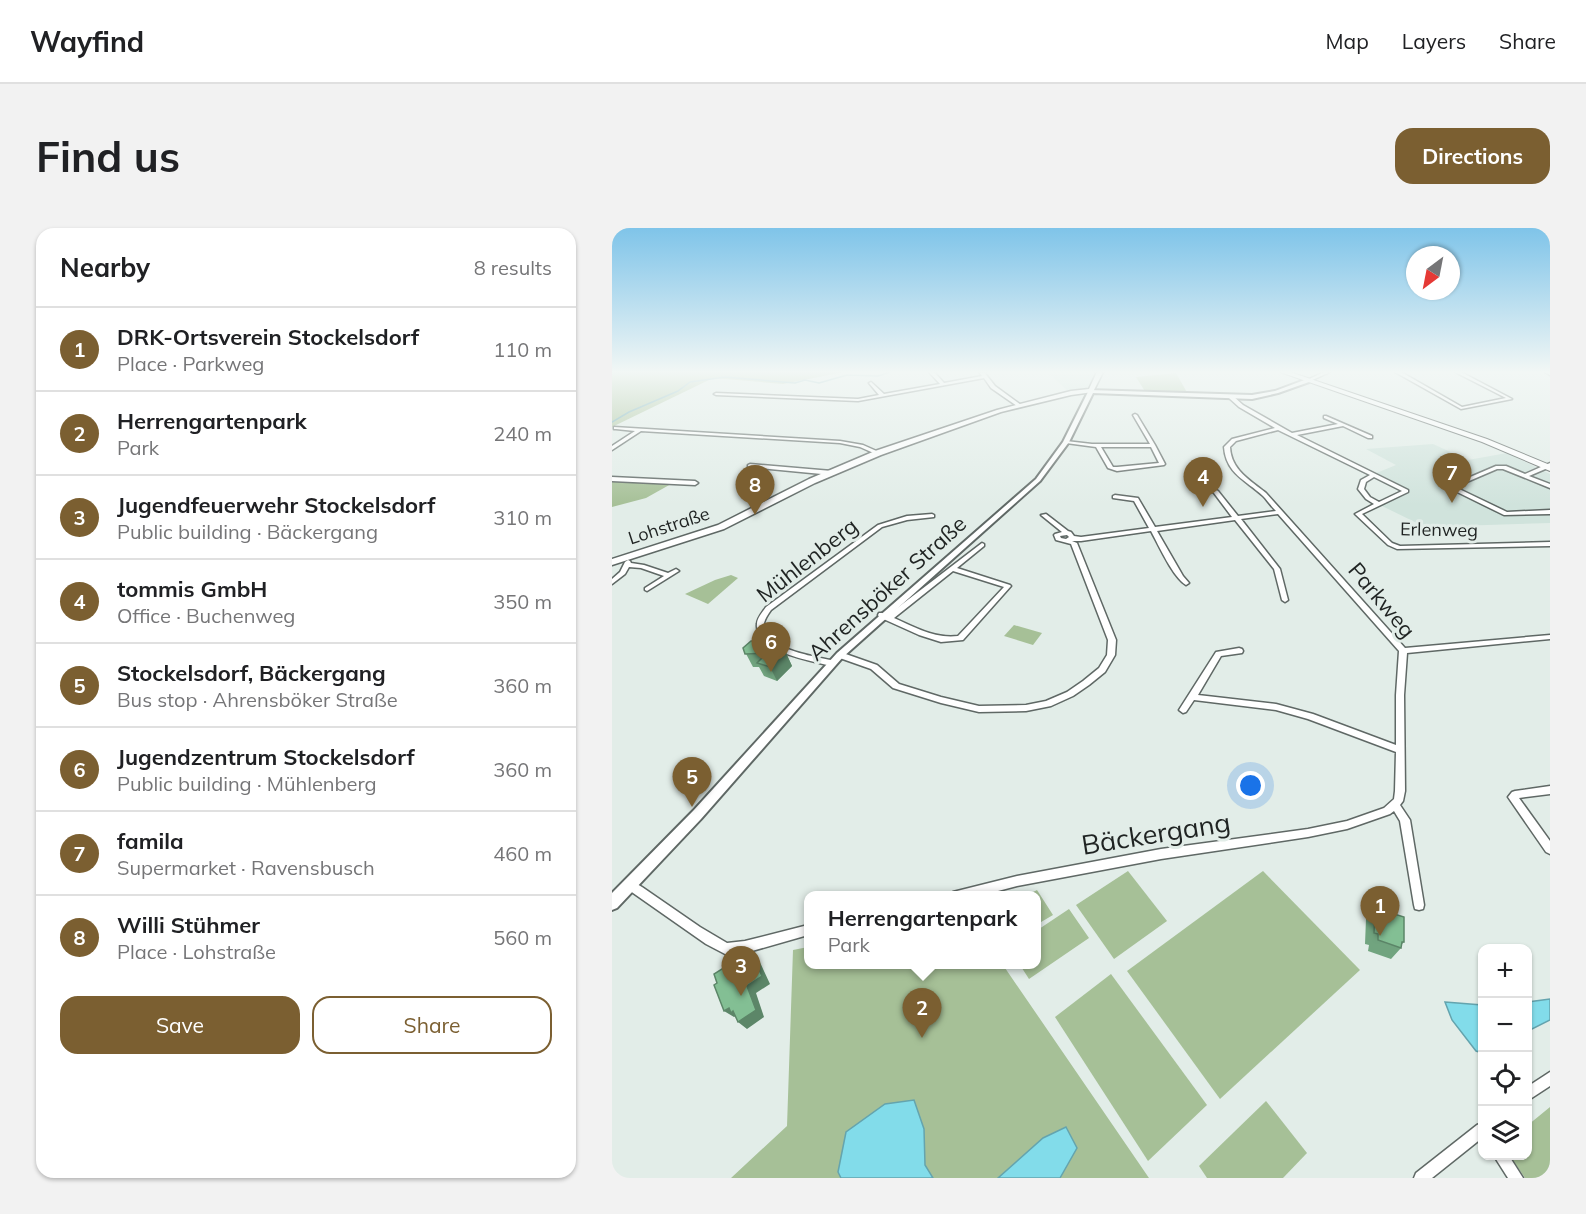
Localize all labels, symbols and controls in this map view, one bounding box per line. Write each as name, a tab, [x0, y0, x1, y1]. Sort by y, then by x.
text: Wayfind	[30, 24, 144, 59]
text: Map	[1326, 28, 1369, 54]
text: Layers	[1402, 28, 1466, 54]
text: Share	[1499, 28, 1556, 54]
button: Directions	[1395, 128, 1550, 184]
text: Find us	[36, 130, 180, 183]
north arrow	[1406, 246, 1460, 300]
text: Nearby	[60, 251, 150, 284]
text: 8 results	[474, 255, 552, 280]
text: DRK-Ortsverein Stockelsdorf	[117, 323, 419, 351]
text: 1	[74, 337, 86, 362]
text: 110 m	[493, 337, 552, 362]
text: Place · Parkweg	[117, 351, 264, 376]
text: Herrengartenpark	[117, 407, 307, 435]
text: 2	[74, 421, 86, 446]
text: 240 m	[493, 421, 552, 446]
text: Park	[117, 435, 159, 460]
pin: 7	[1432, 454, 1472, 503]
pin: 4	[1184, 458, 1222, 507]
pin: 8	[736, 466, 774, 515]
text: Jugendfeuerwehr Stockelsdorf	[117, 491, 435, 519]
street label: Lohstraße	[625, 502, 712, 549]
text: 3	[74, 505, 86, 530]
text: 310 m	[493, 505, 552, 530]
street label: Ahrensböker Straße	[802, 509, 972, 667]
street label: Mühlenberg	[751, 512, 863, 608]
street label: Erlenweg	[1400, 517, 1478, 542]
text: Public building · Bäckergang	[117, 519, 378, 544]
street label: Parkweg	[1342, 556, 1422, 644]
text: tommis GmbH	[117, 575, 267, 603]
text: 4	[74, 589, 86, 614]
text: 350 m	[493, 589, 552, 614]
text: Office · Buchenweg	[117, 603, 295, 628]
pin: 6	[752, 622, 790, 672]
text: Stockelsdorf, Bäckergang	[117, 659, 386, 687]
text: 5	[74, 673, 86, 698]
text: 360 m	[493, 673, 552, 698]
text: Bus stop · Ahrensböker Straße	[117, 687, 398, 712]
text: Jugendzentrum Stockelsdorf	[117, 743, 415, 771]
text: 6	[74, 757, 86, 782]
text: 360 m	[493, 757, 552, 782]
pin: 5	[672, 758, 712, 807]
text: Public building · Mühlenberg	[117, 771, 377, 796]
your location	[1236, 771, 1265, 800]
street label: Bäckergang	[1079, 804, 1233, 862]
text: famila	[117, 827, 184, 855]
text: 7	[74, 841, 86, 866]
text: 460 m	[493, 841, 552, 866]
text: Supermarket · Ravensbusch	[117, 855, 375, 880]
pin: 1	[1360, 886, 1400, 936]
popup	[804, 891, 1041, 969]
text: Herrengartenpark	[828, 904, 1017, 932]
text: Willi Stühmer	[117, 911, 260, 939]
text: 8	[74, 925, 86, 950]
text: 560 m	[493, 925, 552, 950]
text: Park	[828, 932, 870, 957]
text: Place · Lohstraße	[117, 939, 276, 964]
map controls	[1478, 944, 1532, 1160]
button: +	[1478, 944, 1532, 998]
pin: 3	[722, 946, 760, 996]
pin: 2	[902, 988, 942, 1038]
button: Save	[60, 996, 300, 1054]
button: Share	[312, 996, 552, 1054]
button: −	[1478, 998, 1532, 1052]
button: locate	[1478, 1052, 1532, 1106]
button: layers	[1478, 1106, 1532, 1160]

